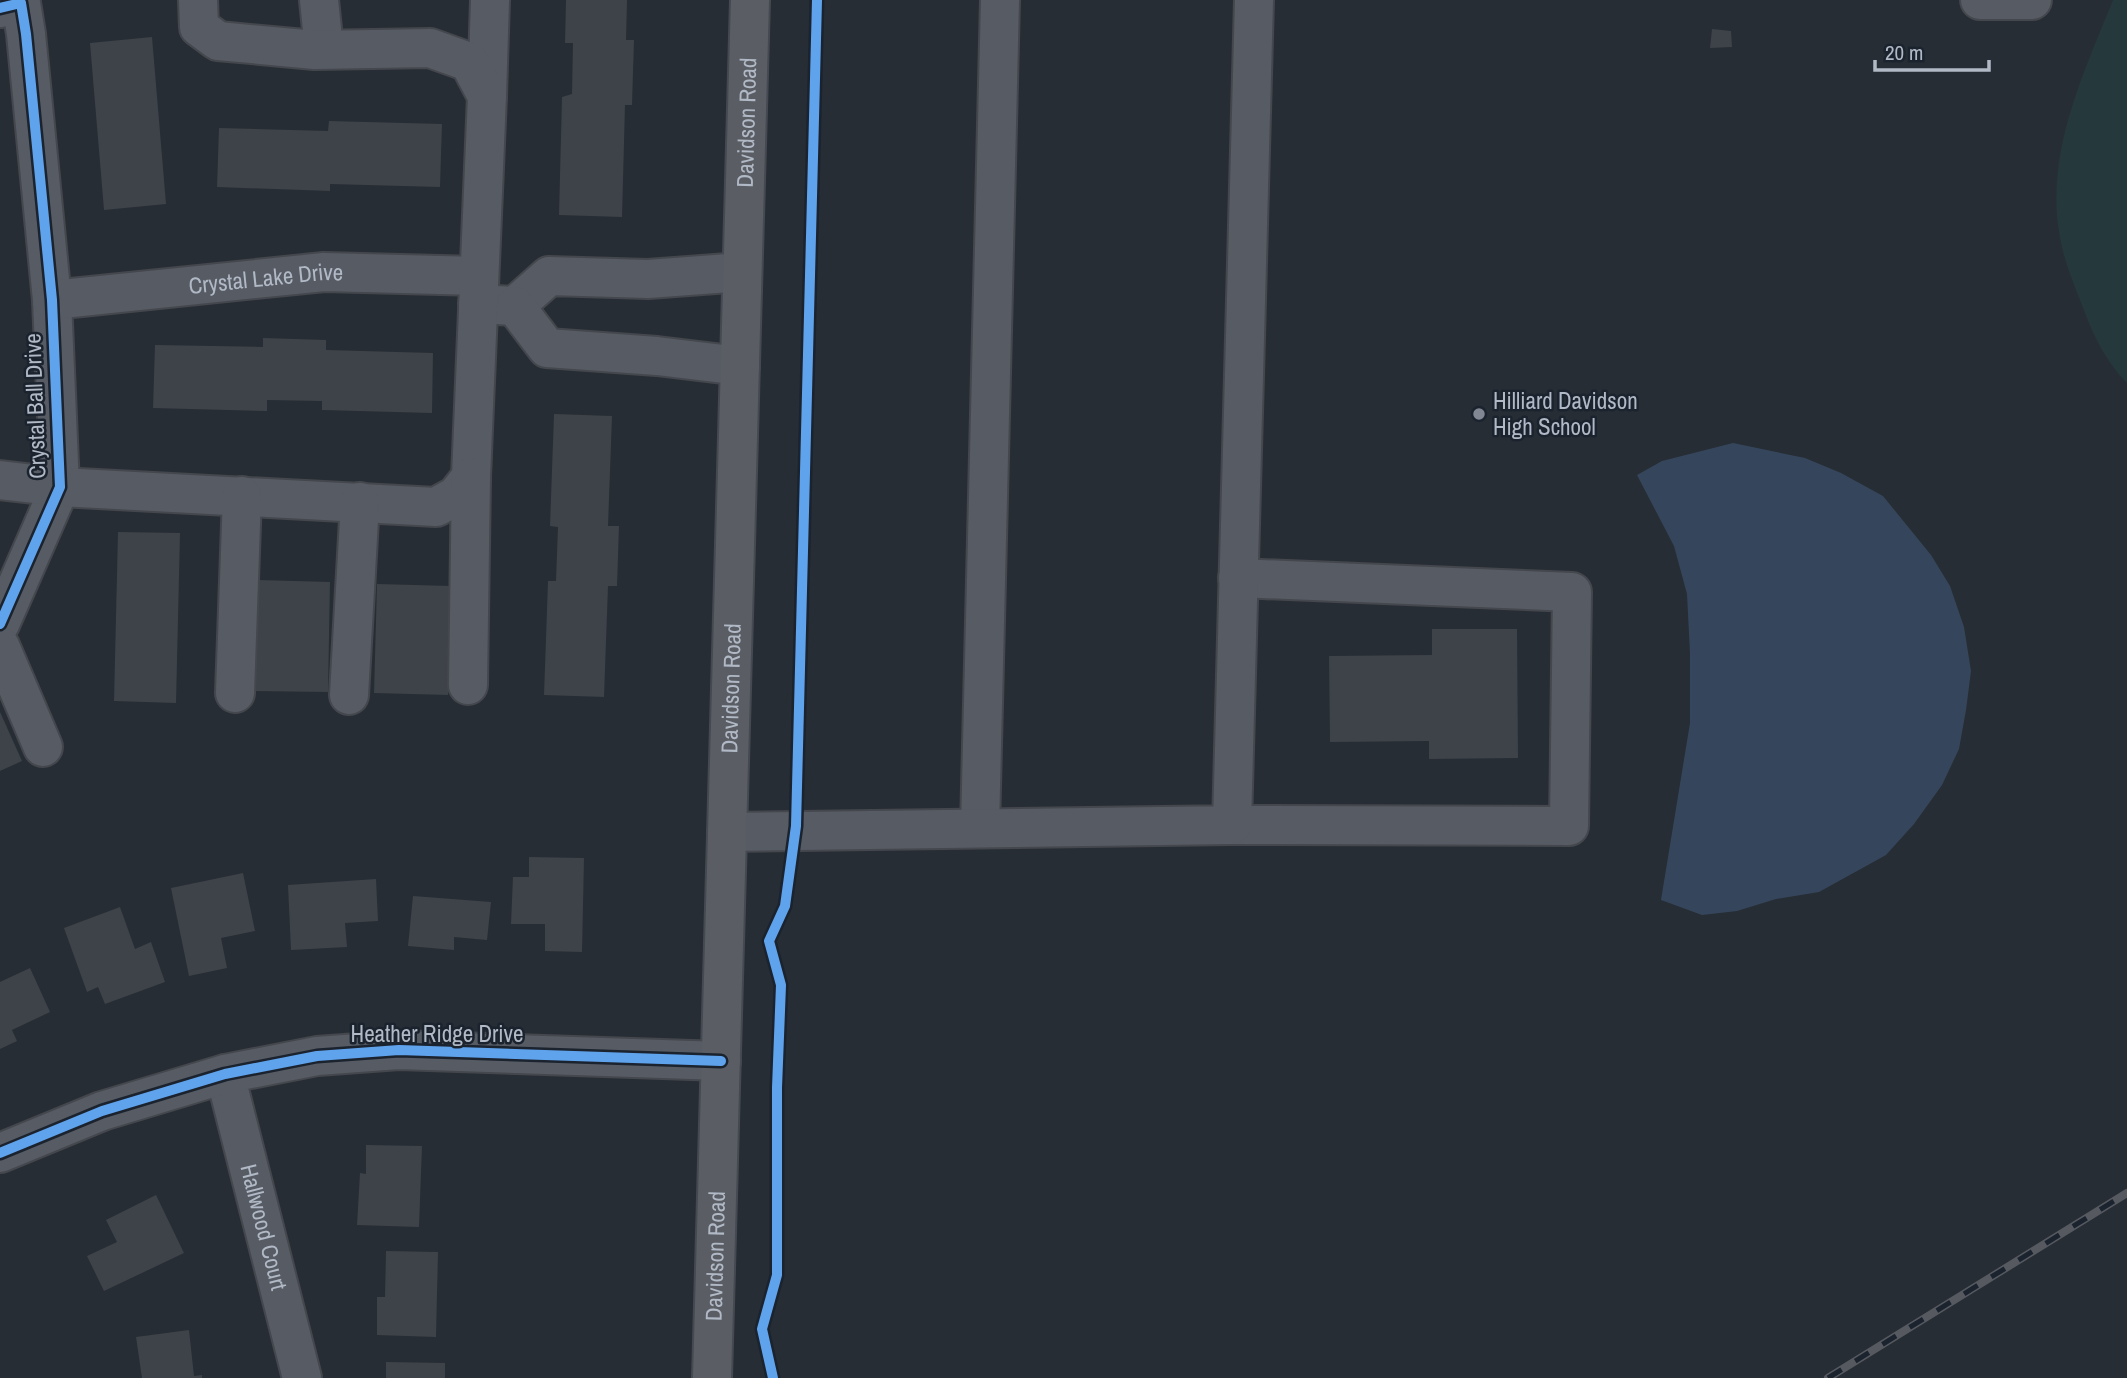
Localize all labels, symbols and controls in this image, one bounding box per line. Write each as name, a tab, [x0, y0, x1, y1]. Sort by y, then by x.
scale bar	[1875, 28, 1989, 72]
text: 20 m	[1885, 38, 1923, 67]
street label: Davidson Road	[729, 57, 763, 188]
street label: Crystal Lake Drive	[187, 256, 344, 301]
street label: Crystal Ball Drive	[16, 333, 53, 479]
place label: Hilliard Davidson High School	[1493, 385, 1638, 442]
marker: Hilliard Davidson High School	[1471, 406, 1487, 422]
street label: Davidson Road	[713, 623, 748, 754]
street label: Heather Ridge Drive	[351, 1018, 523, 1049]
street label: Hallwood Court	[233, 1161, 295, 1293]
street label: Davidson Road	[698, 1191, 732, 1321]

